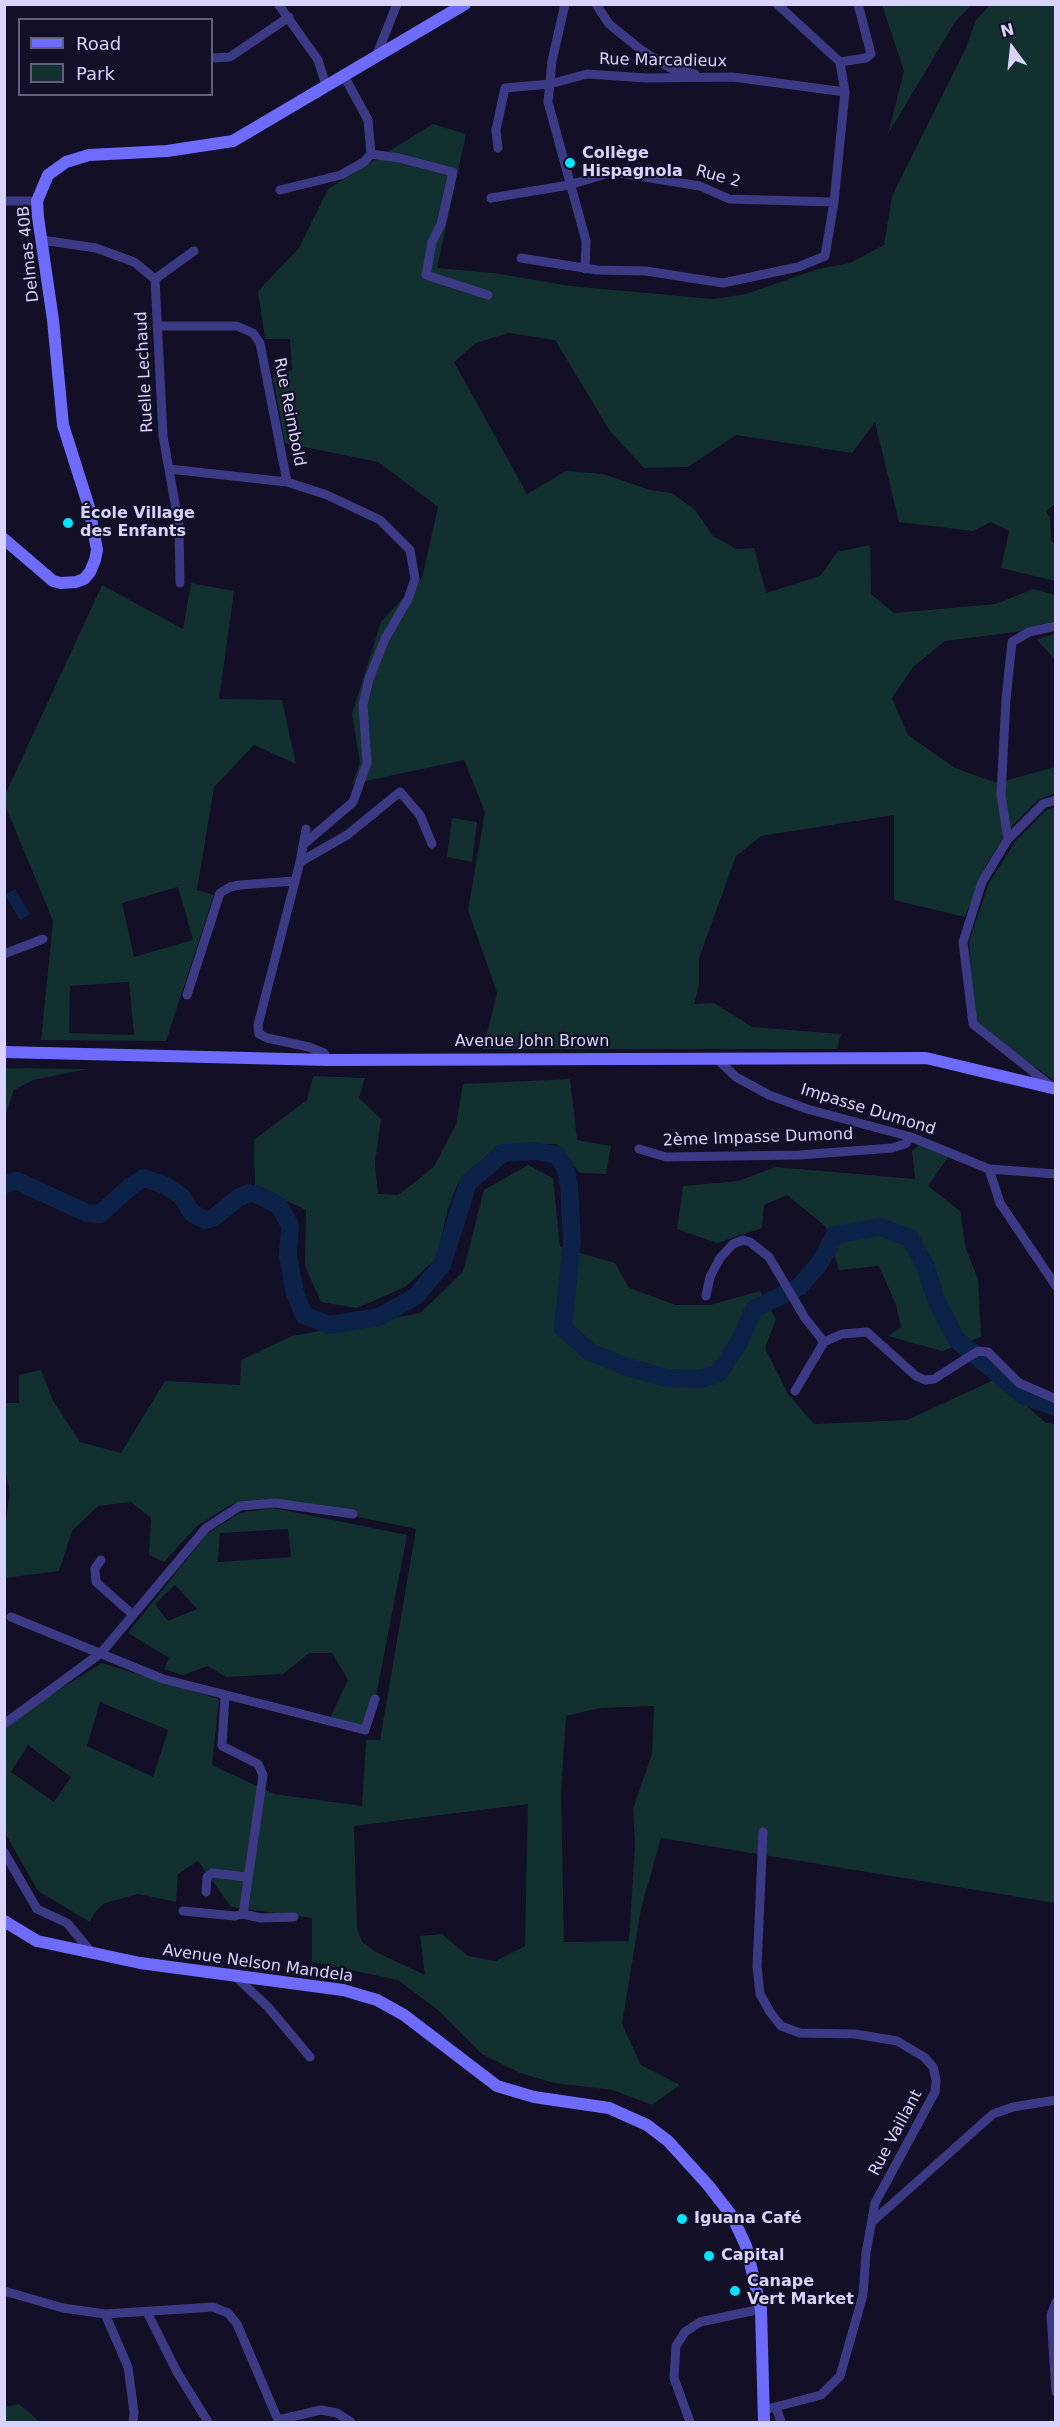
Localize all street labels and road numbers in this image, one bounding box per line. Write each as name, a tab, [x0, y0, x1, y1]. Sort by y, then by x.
street label: Rue Marcadieux	[599, 50, 727, 72]
street label: Rue 2	[693, 162, 743, 192]
street label: Delmas 40B	[14, 205, 44, 303]
street label: Ruelle Lechaud	[132, 311, 158, 433]
street label: Rue Reimbold	[269, 356, 309, 468]
street label: Avenue John Brown	[455, 1032, 609, 1052]
street label: Impasse Dumond	[798, 1080, 938, 1140]
street label: 2ème Impasse Dumond	[662, 1125, 854, 1151]
street label: Avenue Nelson Mandela	[162, 1941, 354, 1987]
street label: Rue Vaillant	[865, 2087, 927, 2179]

